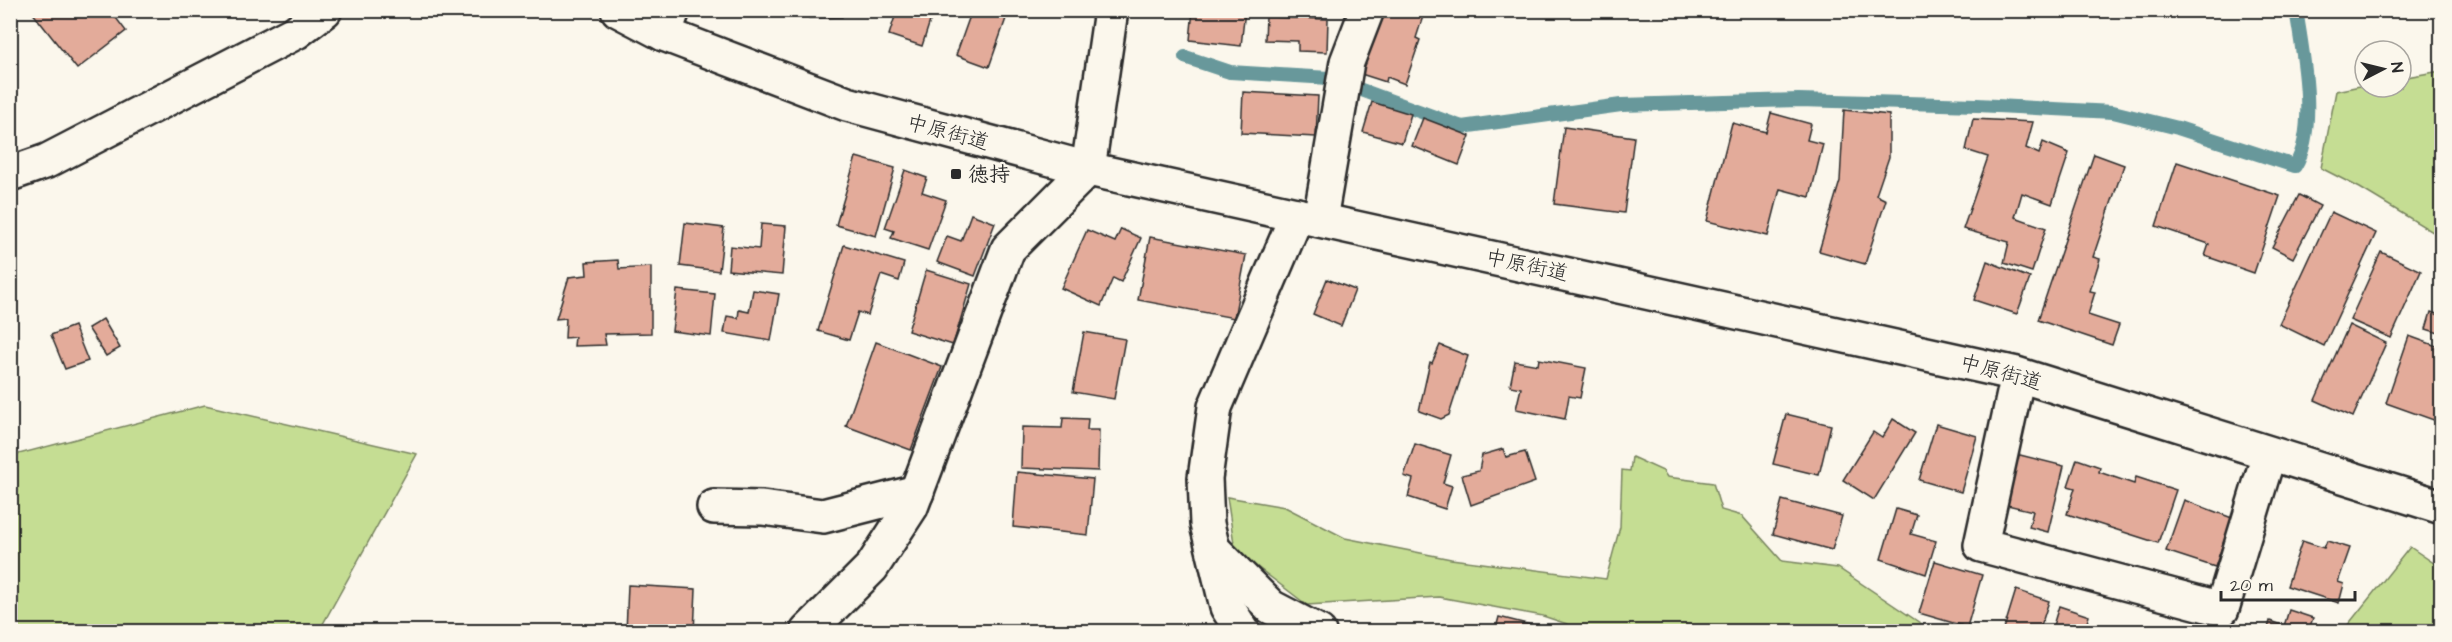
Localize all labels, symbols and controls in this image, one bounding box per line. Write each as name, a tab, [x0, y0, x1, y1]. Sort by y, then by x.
north arrow	[2353, 39, 2413, 99]
text: N	[2385, 61, 2408, 74]
street label: 中原街道	[904, 108, 992, 157]
place label: 徳持	[968, 160, 1010, 189]
marker: 徳持	[949, 167, 963, 181]
street label: 中原街道	[1483, 243, 1571, 288]
street label: 中原街道	[1957, 348, 2045, 397]
scale bar	[2221, 564, 2354, 602]
text: 20 m	[2230, 573, 2273, 598]

